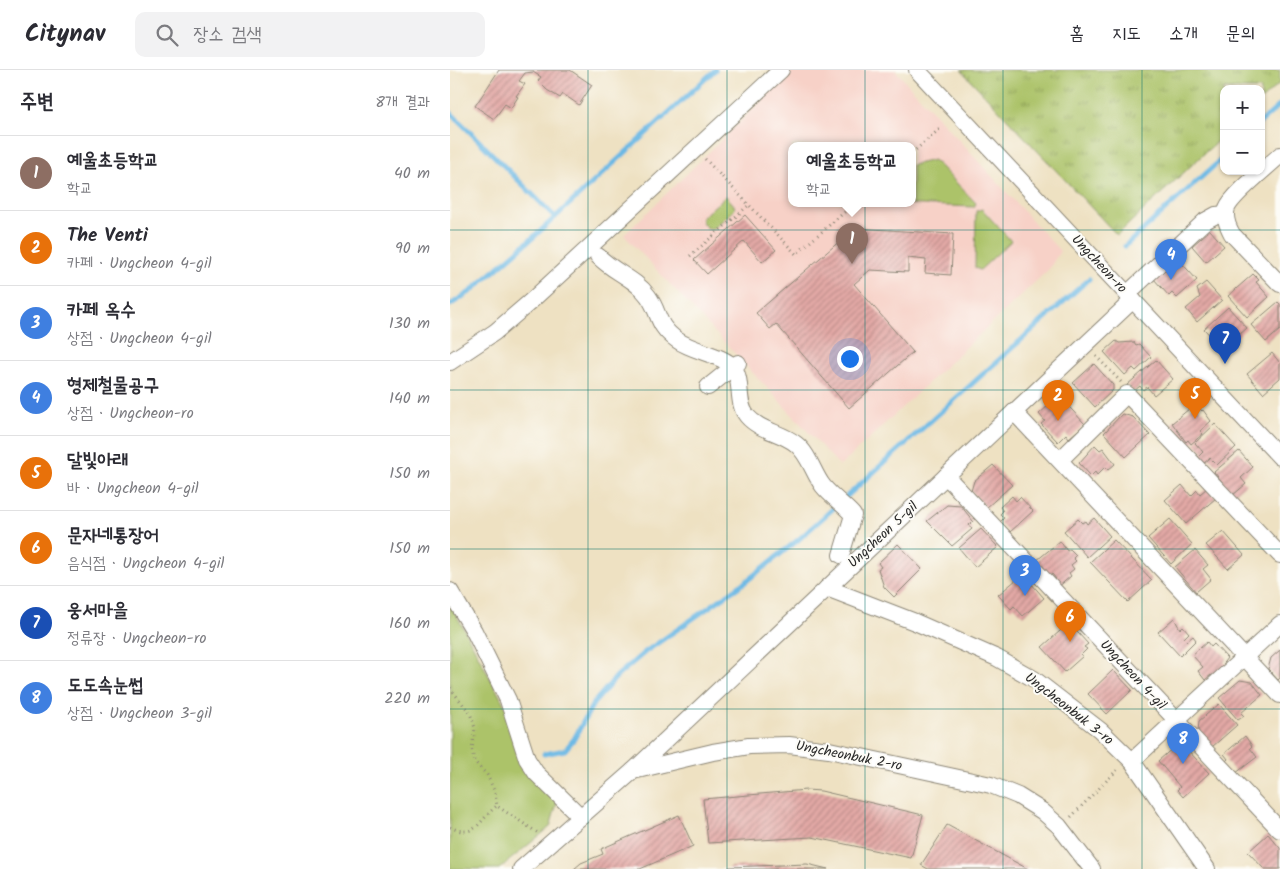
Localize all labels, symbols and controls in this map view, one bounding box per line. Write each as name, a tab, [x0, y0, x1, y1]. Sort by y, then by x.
search box	[135, 12, 485, 57]
text: Citynav	[25, 15, 105, 54]
text: 장소 검색	[193, 20, 262, 50]
text: 홈	[1070, 20, 1084, 49]
text: 지도	[1112, 20, 1141, 49]
text: 소개	[1169, 20, 1198, 49]
text: 문의	[1226, 20, 1255, 49]
icon: search	[153, 21, 181, 49]
map controls	[1220, 85, 1265, 175]
button: +	[1220, 85, 1265, 130]
text: 주변	[20, 86, 54, 119]
text: 8개 결과	[375, 90, 430, 115]
button: −	[1220, 130, 1265, 175]
popup	[788, 142, 916, 207]
text: 예울초등학교	[67, 146, 159, 176]
text: 예울초등학교	[806, 147, 898, 177]
text: 1	[34, 161, 38, 186]
text: 40 m	[394, 161, 430, 186]
text: 학교	[67, 176, 93, 201]
text: 학교	[806, 177, 832, 202]
text: The Venti	[67, 221, 148, 251]
pin: 1	[836, 223, 868, 264]
street label: Ungcheon-ro	[1066, 230, 1132, 298]
text: 2	[31, 236, 41, 261]
text: 90 m	[395, 236, 430, 261]
pin: 4	[1155, 239, 1187, 280]
text: 카페 · Ungcheon 4-gil	[67, 251, 212, 276]
text: 카페 옥수	[67, 296, 135, 326]
text: 3	[32, 311, 40, 336]
text: 130 m	[389, 311, 430, 336]
pin: 7	[1209, 323, 1241, 364]
text: 상점 · Ungcheon 4-gil	[67, 326, 212, 351]
your location	[837, 346, 863, 372]
text: 형제철물공구	[67, 371, 159, 401]
pin: 5	[1179, 378, 1211, 419]
pin: 2	[1042, 380, 1074, 421]
text: 4	[32, 386, 40, 411]
text: 140 m	[389, 386, 430, 411]
text: 상점 · Ungcheon-ro	[67, 401, 194, 426]
text: 달빛아래	[67, 446, 128, 476]
text: 5	[32, 461, 40, 486]
text: 150 m	[389, 461, 430, 486]
text: 바 · Ungcheon 4-gil	[67, 476, 199, 501]
street label: Ungcheon 5-gil	[843, 496, 924, 573]
text: 문자네통장어	[67, 521, 159, 551]
text: 6	[32, 536, 40, 561]
text: 150 m	[389, 536, 430, 561]
text: 음식점 · Ungcheon 4-gil	[67, 551, 225, 576]
pin: 3	[1009, 555, 1041, 596]
text: 웅서마을	[67, 596, 128, 626]
pin: 6	[1054, 601, 1086, 642]
text: 7	[32, 611, 40, 636]
text: 160 m	[389, 611, 430, 636]
text: 정류장 · Ungcheon-ro	[67, 626, 207, 651]
street label: Ungcheon 4-gil	[1094, 635, 1172, 716]
street label: Ungcheonbuk 3-ro	[1020, 667, 1118, 751]
text: 도도속눈썹	[67, 671, 143, 701]
text: 8	[31, 686, 41, 711]
text: 220 m	[384, 686, 430, 711]
text: 상점 · Ungcheon 3-gil	[67, 701, 212, 726]
pin: 8	[1167, 723, 1199, 764]
street label: Ungcheonbuk 2-ro	[794, 735, 904, 777]

